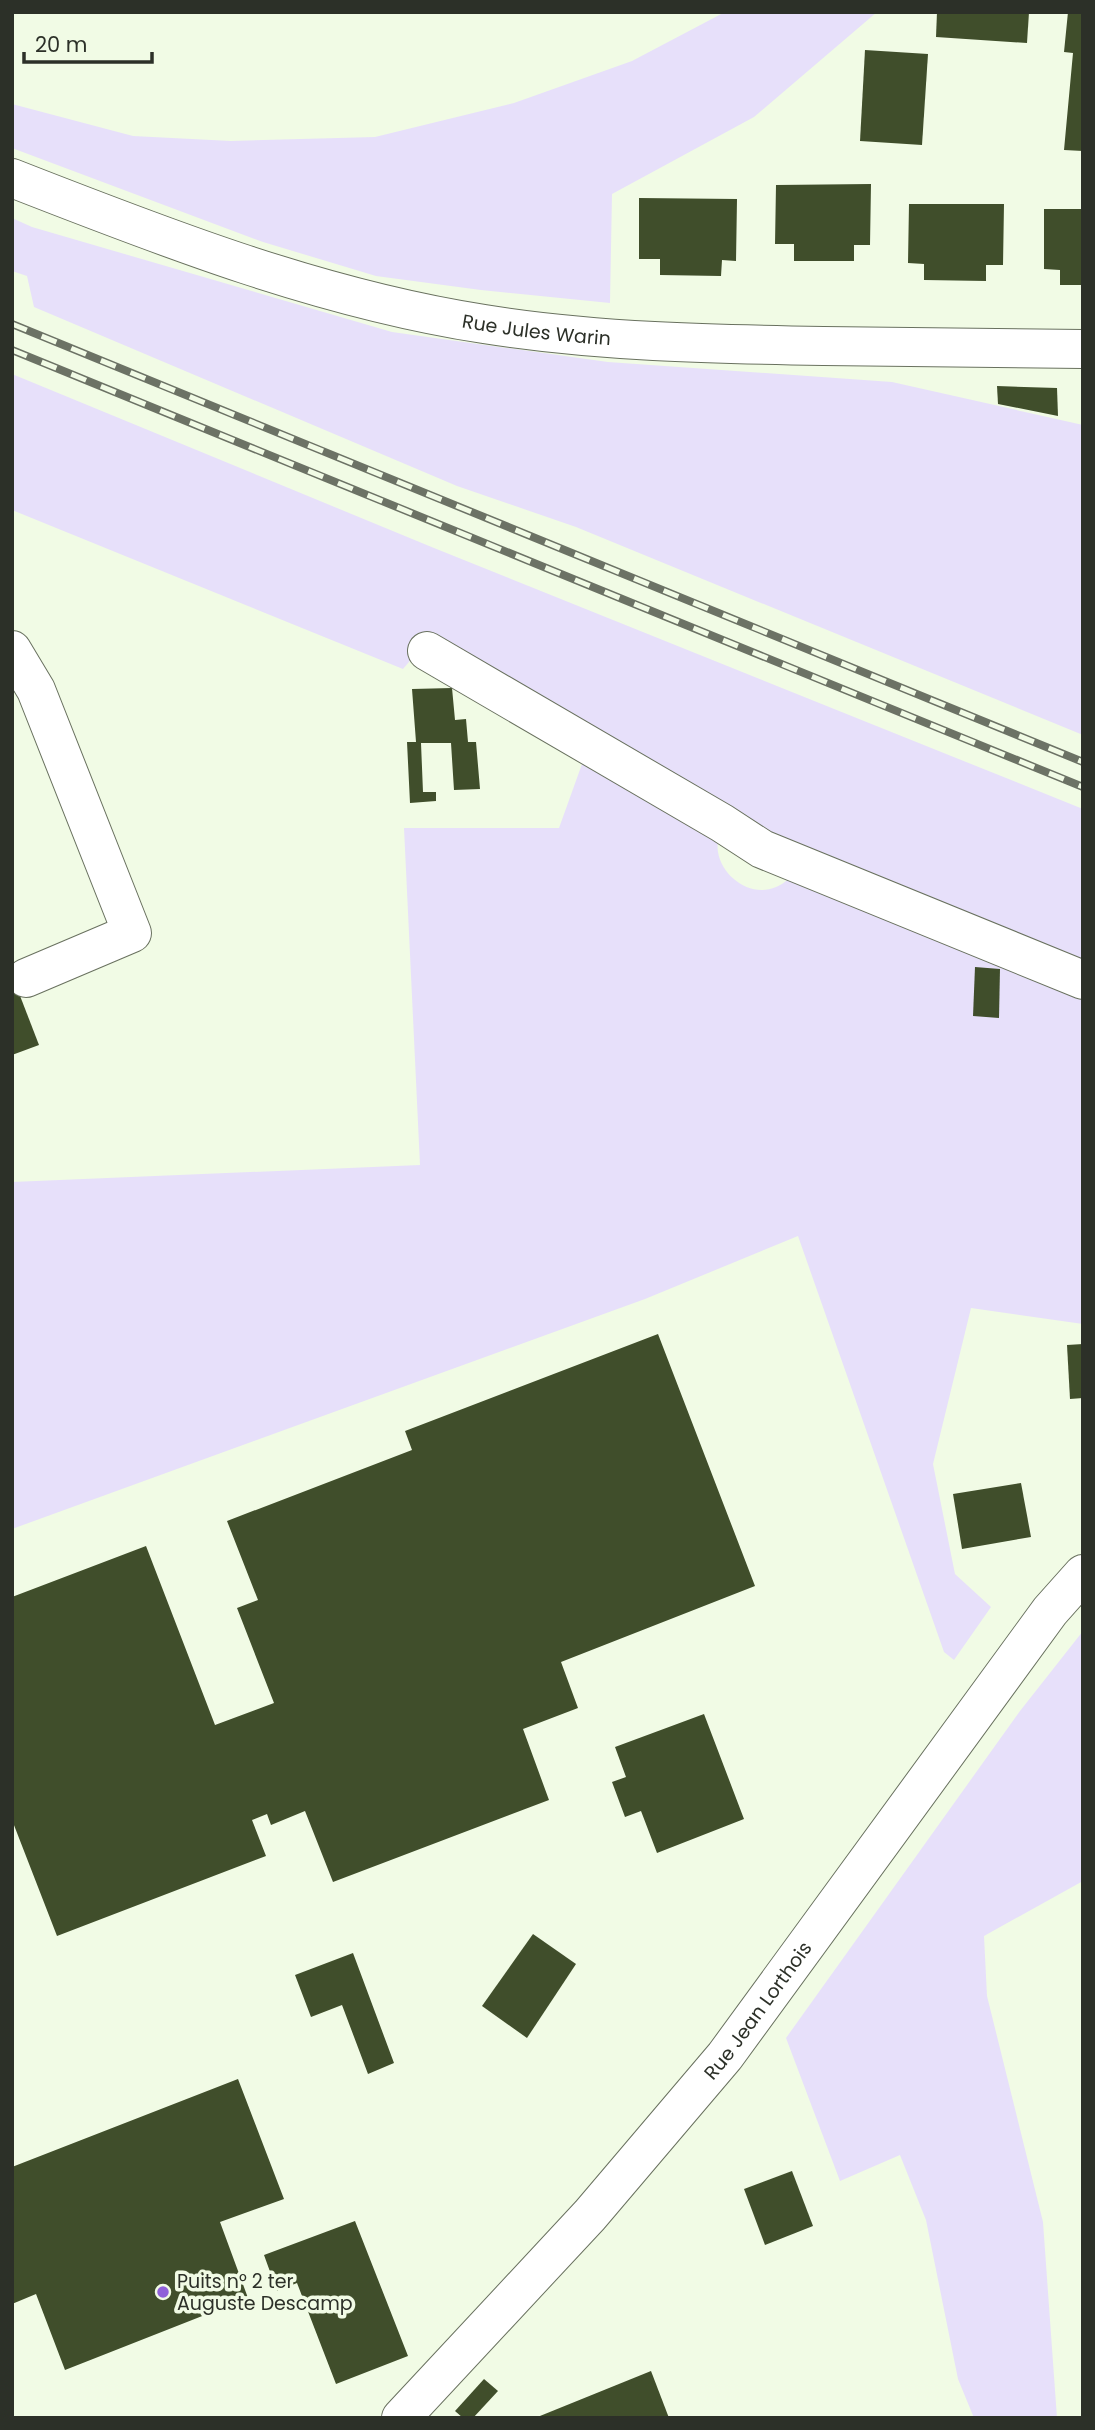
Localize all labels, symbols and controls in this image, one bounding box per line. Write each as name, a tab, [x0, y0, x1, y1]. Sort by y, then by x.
scale bar	[24, 21, 152, 65]
text: 20 m	[35, 30, 88, 59]
street label: Rue Jules Warin	[460, 308, 612, 352]
street label: Rue Jean Lorthois	[698, 1936, 818, 2086]
place label: Puits n° 2 ter Auguste Descamp	[177, 2268, 353, 2317]
marker: Puits n° 2 ter Auguste Descamp	[155, 2284, 171, 2300]

